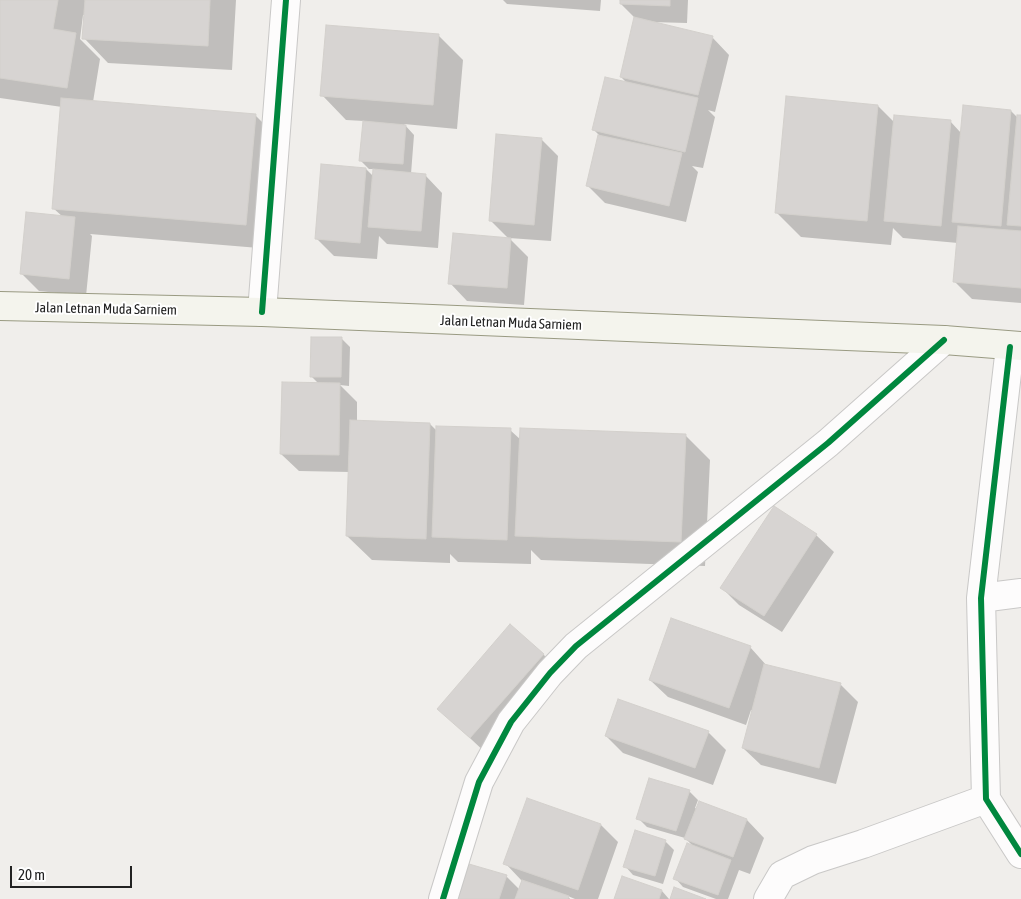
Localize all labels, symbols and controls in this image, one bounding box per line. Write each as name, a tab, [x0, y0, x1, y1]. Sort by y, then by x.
street label: Jalan Letnan Muda Sarniem	[35, 299, 177, 319]
street label: Jalan Letnan Muda Sarniem	[440, 312, 582, 334]
scale bar	[12, 856, 135, 888]
text: 20 m	[18, 866, 45, 883]

